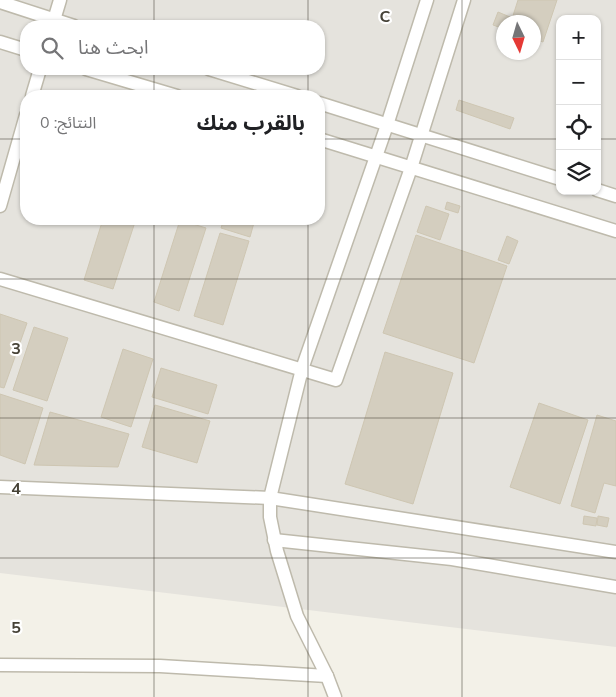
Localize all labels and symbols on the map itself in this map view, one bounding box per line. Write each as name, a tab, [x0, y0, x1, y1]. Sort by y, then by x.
text: C	[380, 6, 391, 26]
north arrow	[496, 15, 541, 60]
text: 3	[11, 338, 21, 358]
text: 4	[11, 478, 21, 498]
text: 5	[11, 617, 21, 637]

